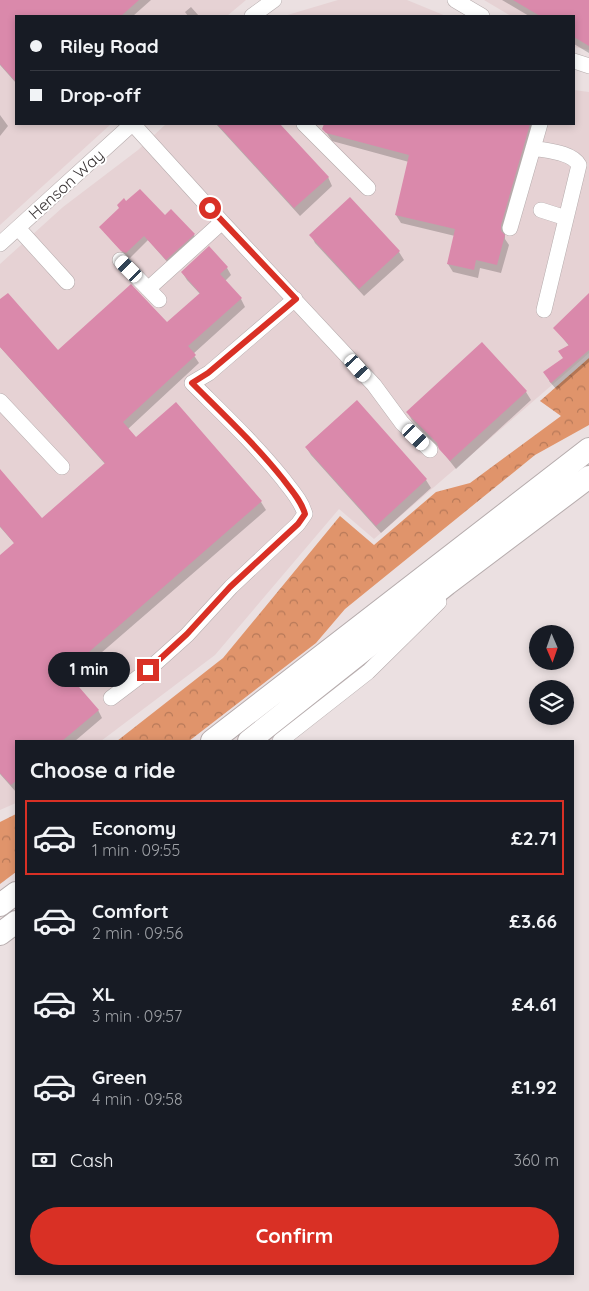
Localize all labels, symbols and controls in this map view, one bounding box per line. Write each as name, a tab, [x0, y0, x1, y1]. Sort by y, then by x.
text: Riley Road	[60, 34, 159, 58]
text: Drop-off	[60, 83, 141, 107]
street label: Henson Way	[24, 145, 108, 223]
route start	[199, 197, 221, 219]
car	[113, 253, 144, 285]
car	[342, 352, 373, 384]
car	[399, 421, 432, 453]
north arrow	[529, 625, 574, 670]
map controls	[529, 625, 574, 725]
callout: 1 min	[48, 652, 130, 688]
text: 1 min	[70, 659, 108, 679]
route end	[137, 659, 159, 681]
button: layers	[529, 680, 574, 725]
text: Choose a ride	[30, 756, 175, 784]
icon: car	[32, 815, 77, 860]
text: Economy	[92, 816, 176, 840]
text: £2.71	[511, 826, 557, 850]
text: 1 min · 09:55	[92, 840, 180, 860]
icon: car	[32, 898, 77, 943]
text: Comfort	[92, 899, 169, 923]
text: £3.66	[509, 909, 557, 933]
text: 2 min · 09:56	[92, 923, 183, 943]
icon: car	[32, 981, 77, 1026]
text: XL	[92, 982, 115, 1006]
text: £4.61	[512, 992, 557, 1016]
text: 3 min · 09:57	[92, 1006, 182, 1026]
icon: car	[32, 1064, 77, 1109]
text: Green	[92, 1065, 147, 1089]
text: £1.92	[511, 1075, 557, 1099]
text: 4 min · 09:58	[92, 1089, 183, 1109]
icon: cash	[30, 1146, 58, 1174]
text: Cash	[70, 1148, 114, 1172]
text: 360 m	[514, 1150, 559, 1170]
button: Confirm	[30, 1207, 559, 1265]

